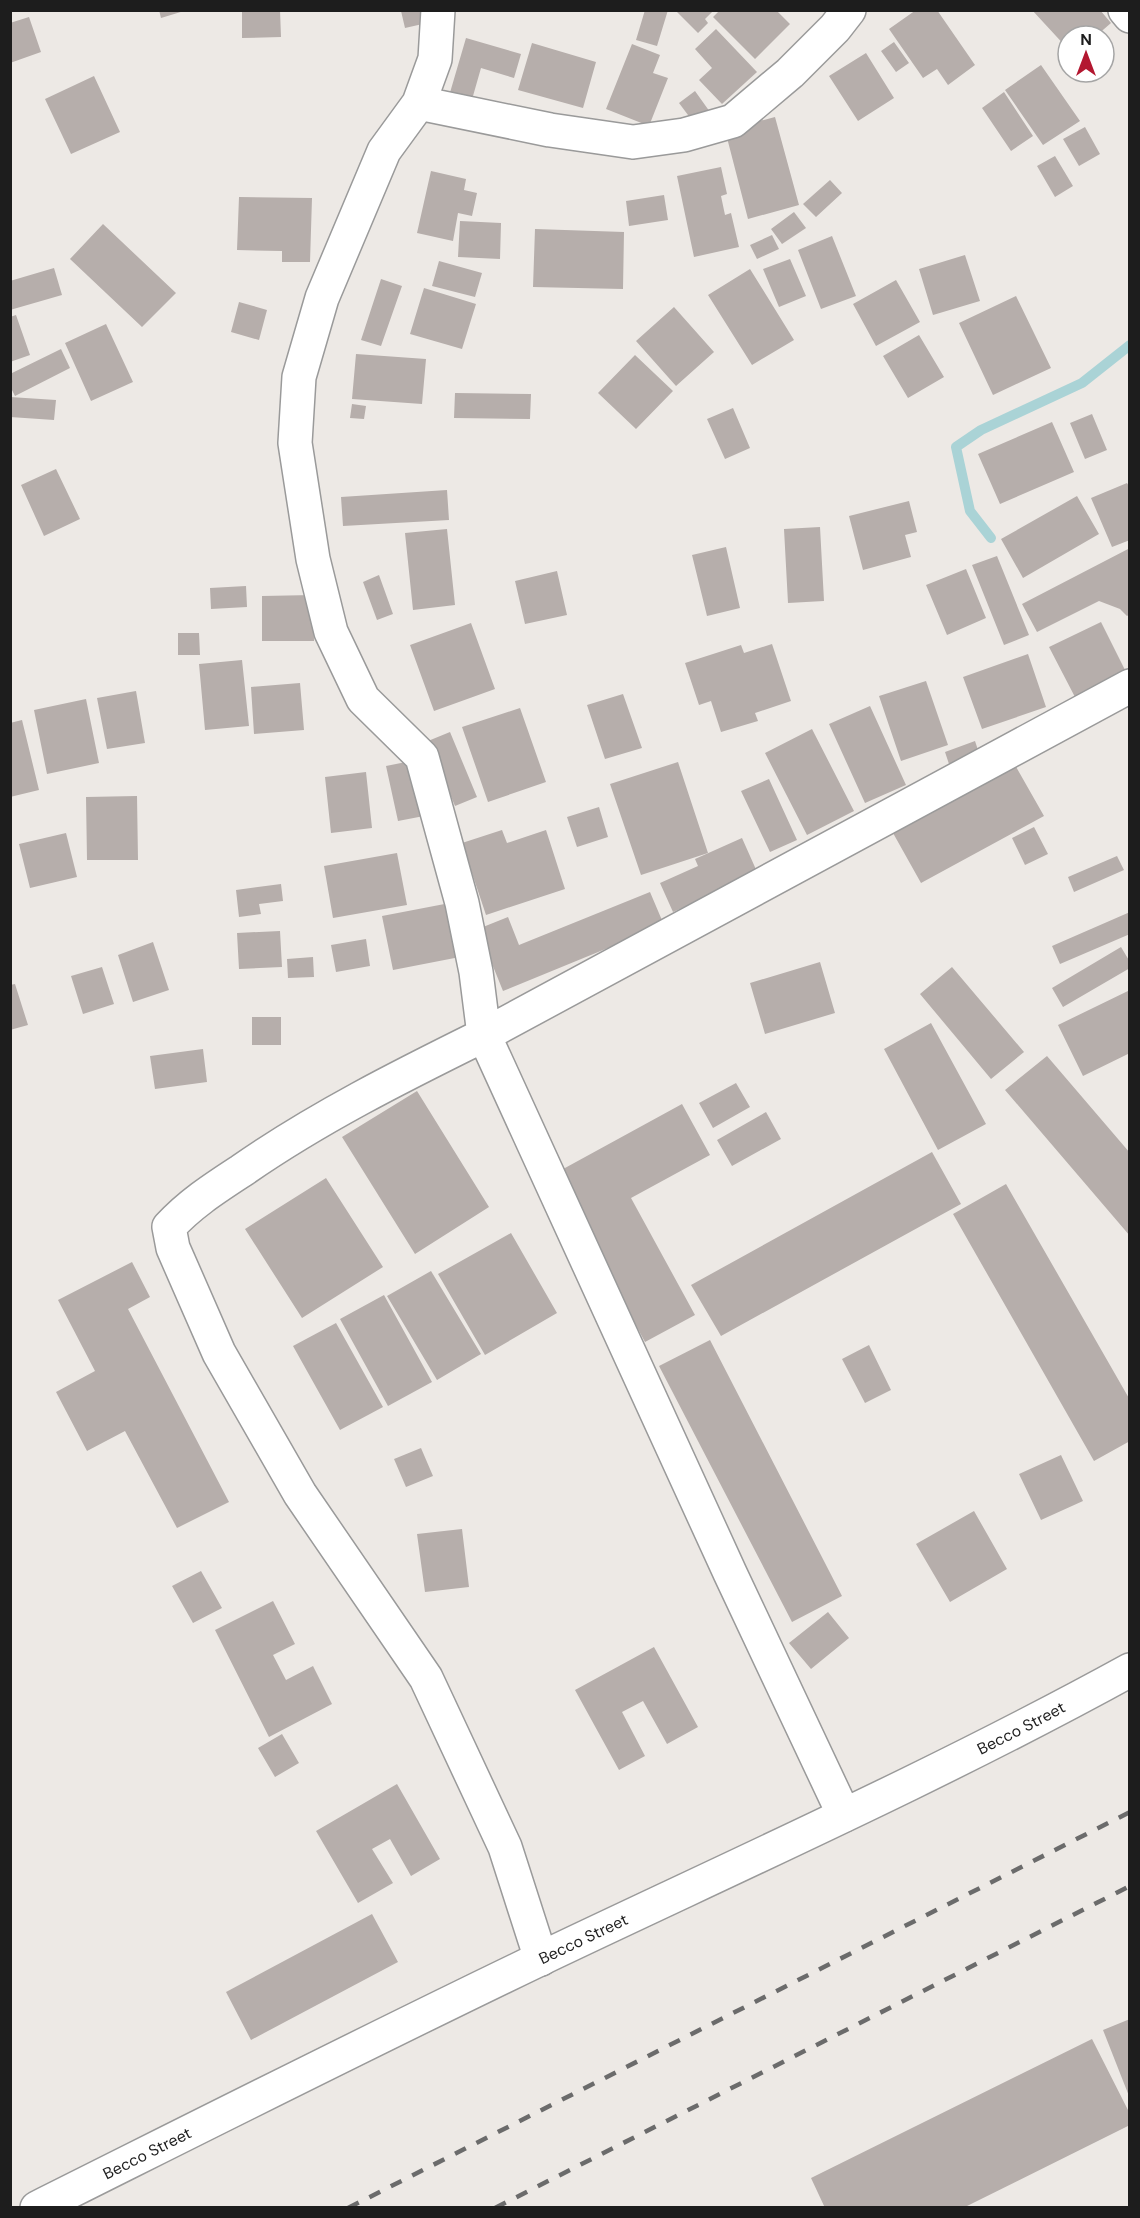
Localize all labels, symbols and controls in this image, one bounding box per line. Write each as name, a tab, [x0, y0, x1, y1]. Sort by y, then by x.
north arrow	[1056, 24, 1116, 84]
text: N	[1080, 29, 1092, 50]
street label: Becco Street	[974, 1697, 1069, 1759]
street label: Becco Street	[535, 1909, 631, 1969]
street label: Becco Street	[99, 2122, 195, 2184]

